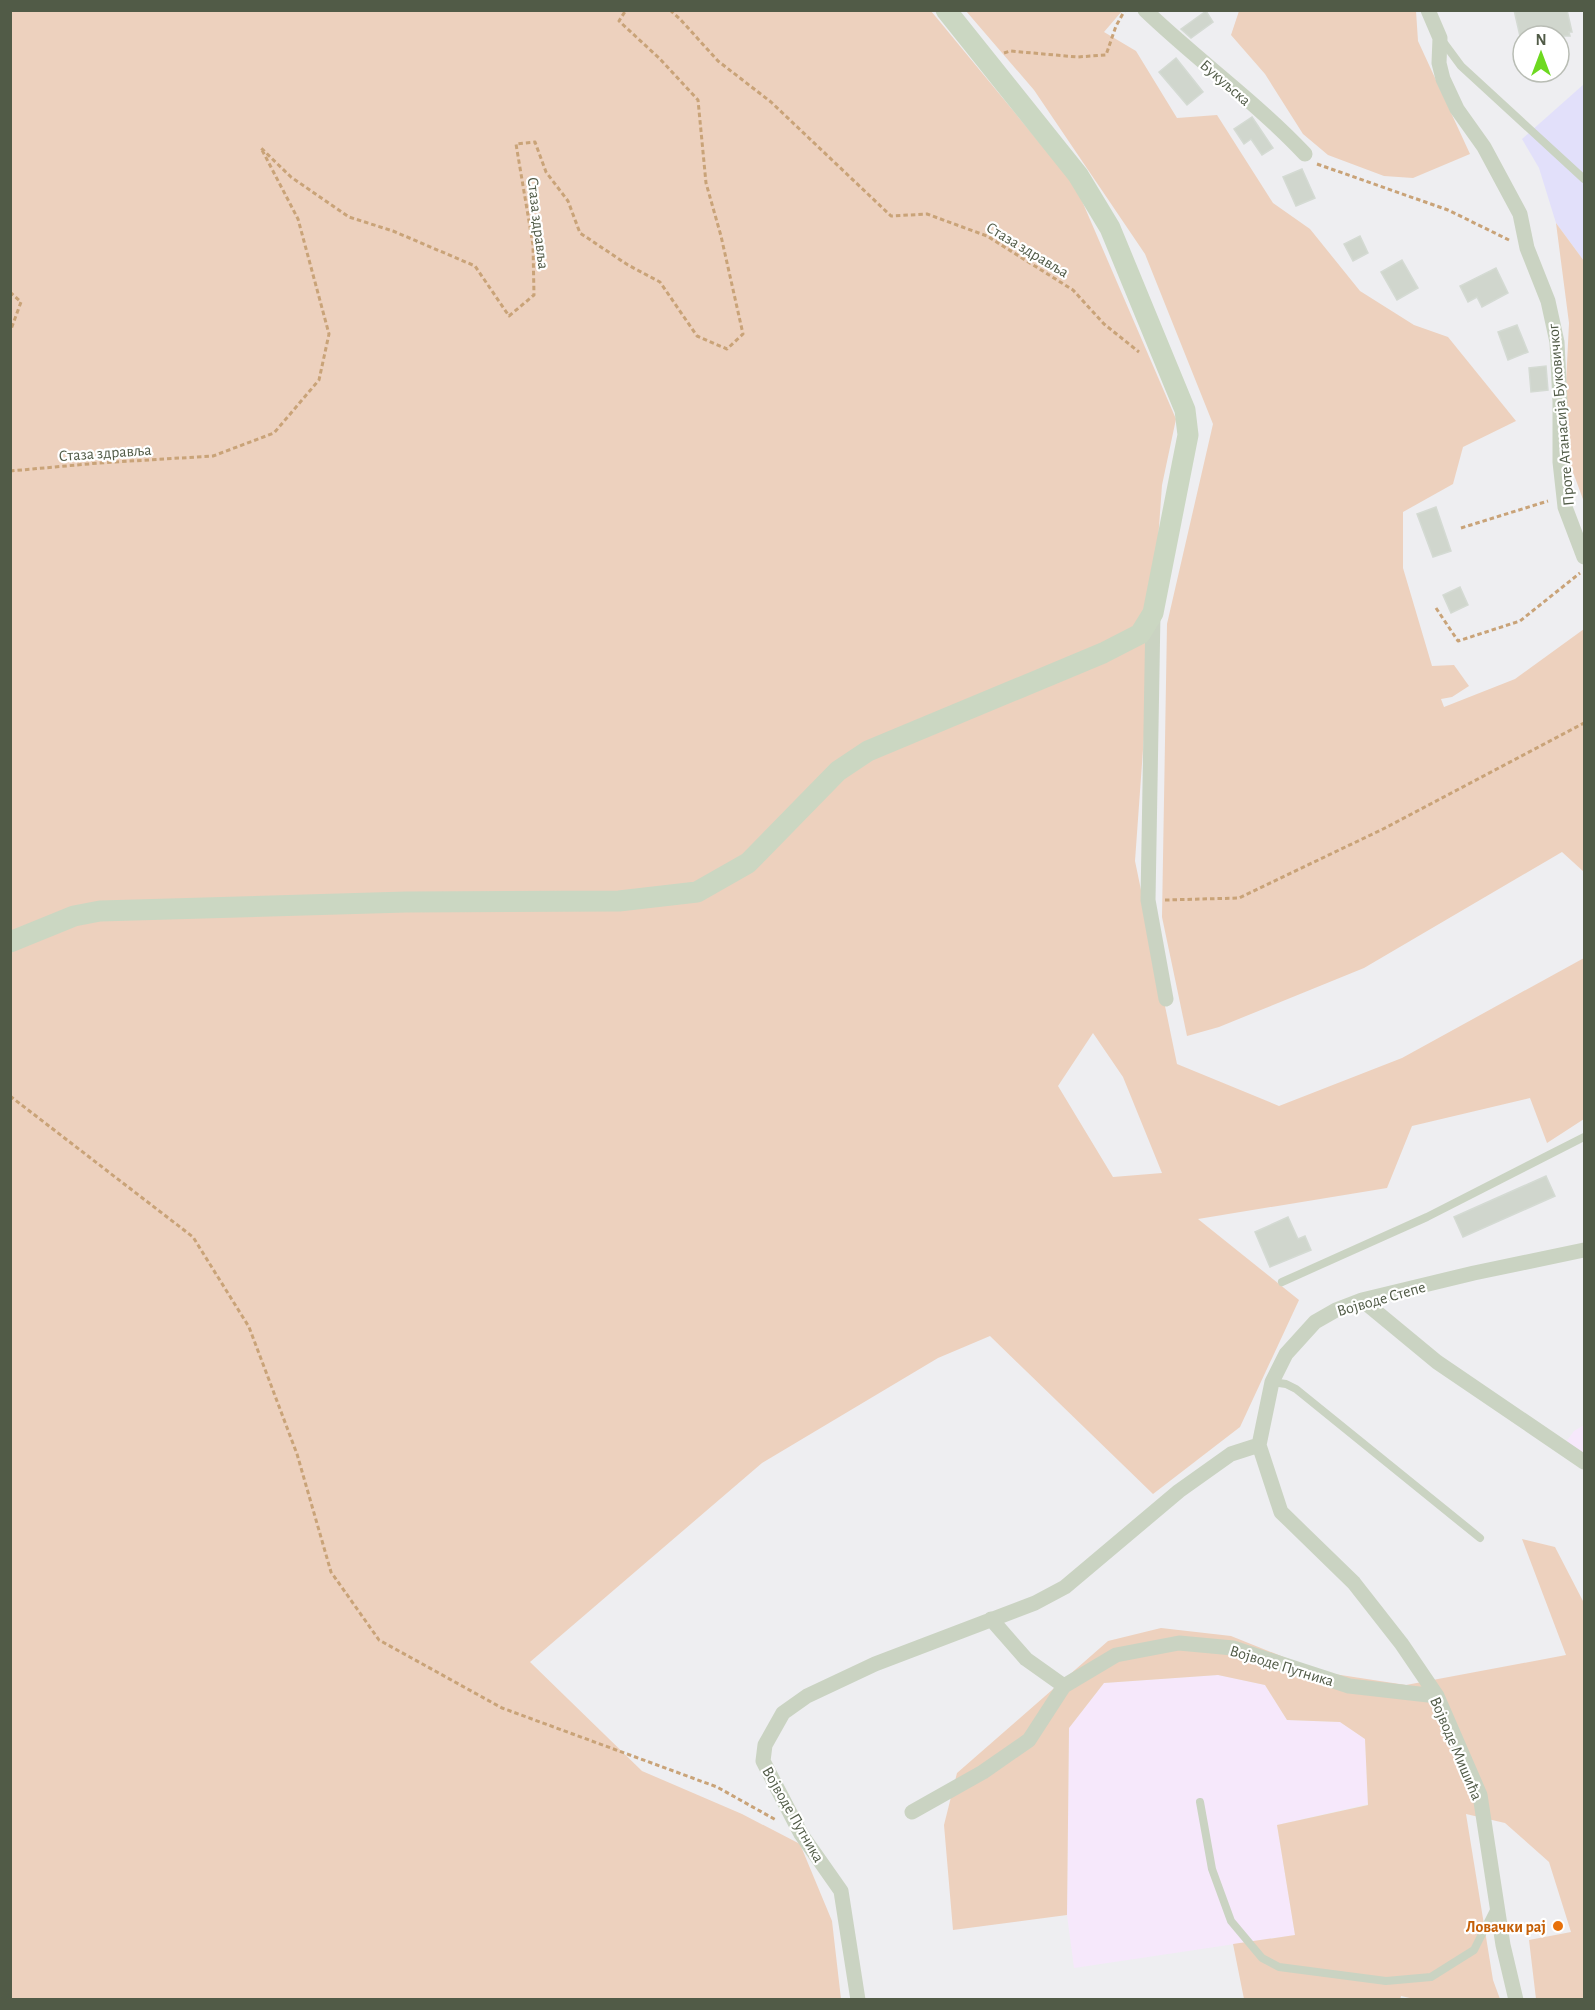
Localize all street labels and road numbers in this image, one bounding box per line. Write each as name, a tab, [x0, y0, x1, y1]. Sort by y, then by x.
street label: Букуљска	[1196, 57, 1254, 110]
street label: Стаза здравља	[524, 176, 552, 270]
street label: Стаза здравља	[984, 219, 1071, 281]
street label: Проте Атанасија Буковичког	[1545, 323, 1578, 507]
street label: Стаза здравља	[58, 442, 152, 464]
street label: Војводе Степе	[1335, 1279, 1428, 1320]
street label: Војводе Путника	[1228, 1643, 1336, 1690]
street label: Војводе Мишића	[1426, 1694, 1485, 1803]
street label: Војводе Путника	[758, 1764, 827, 1866]

